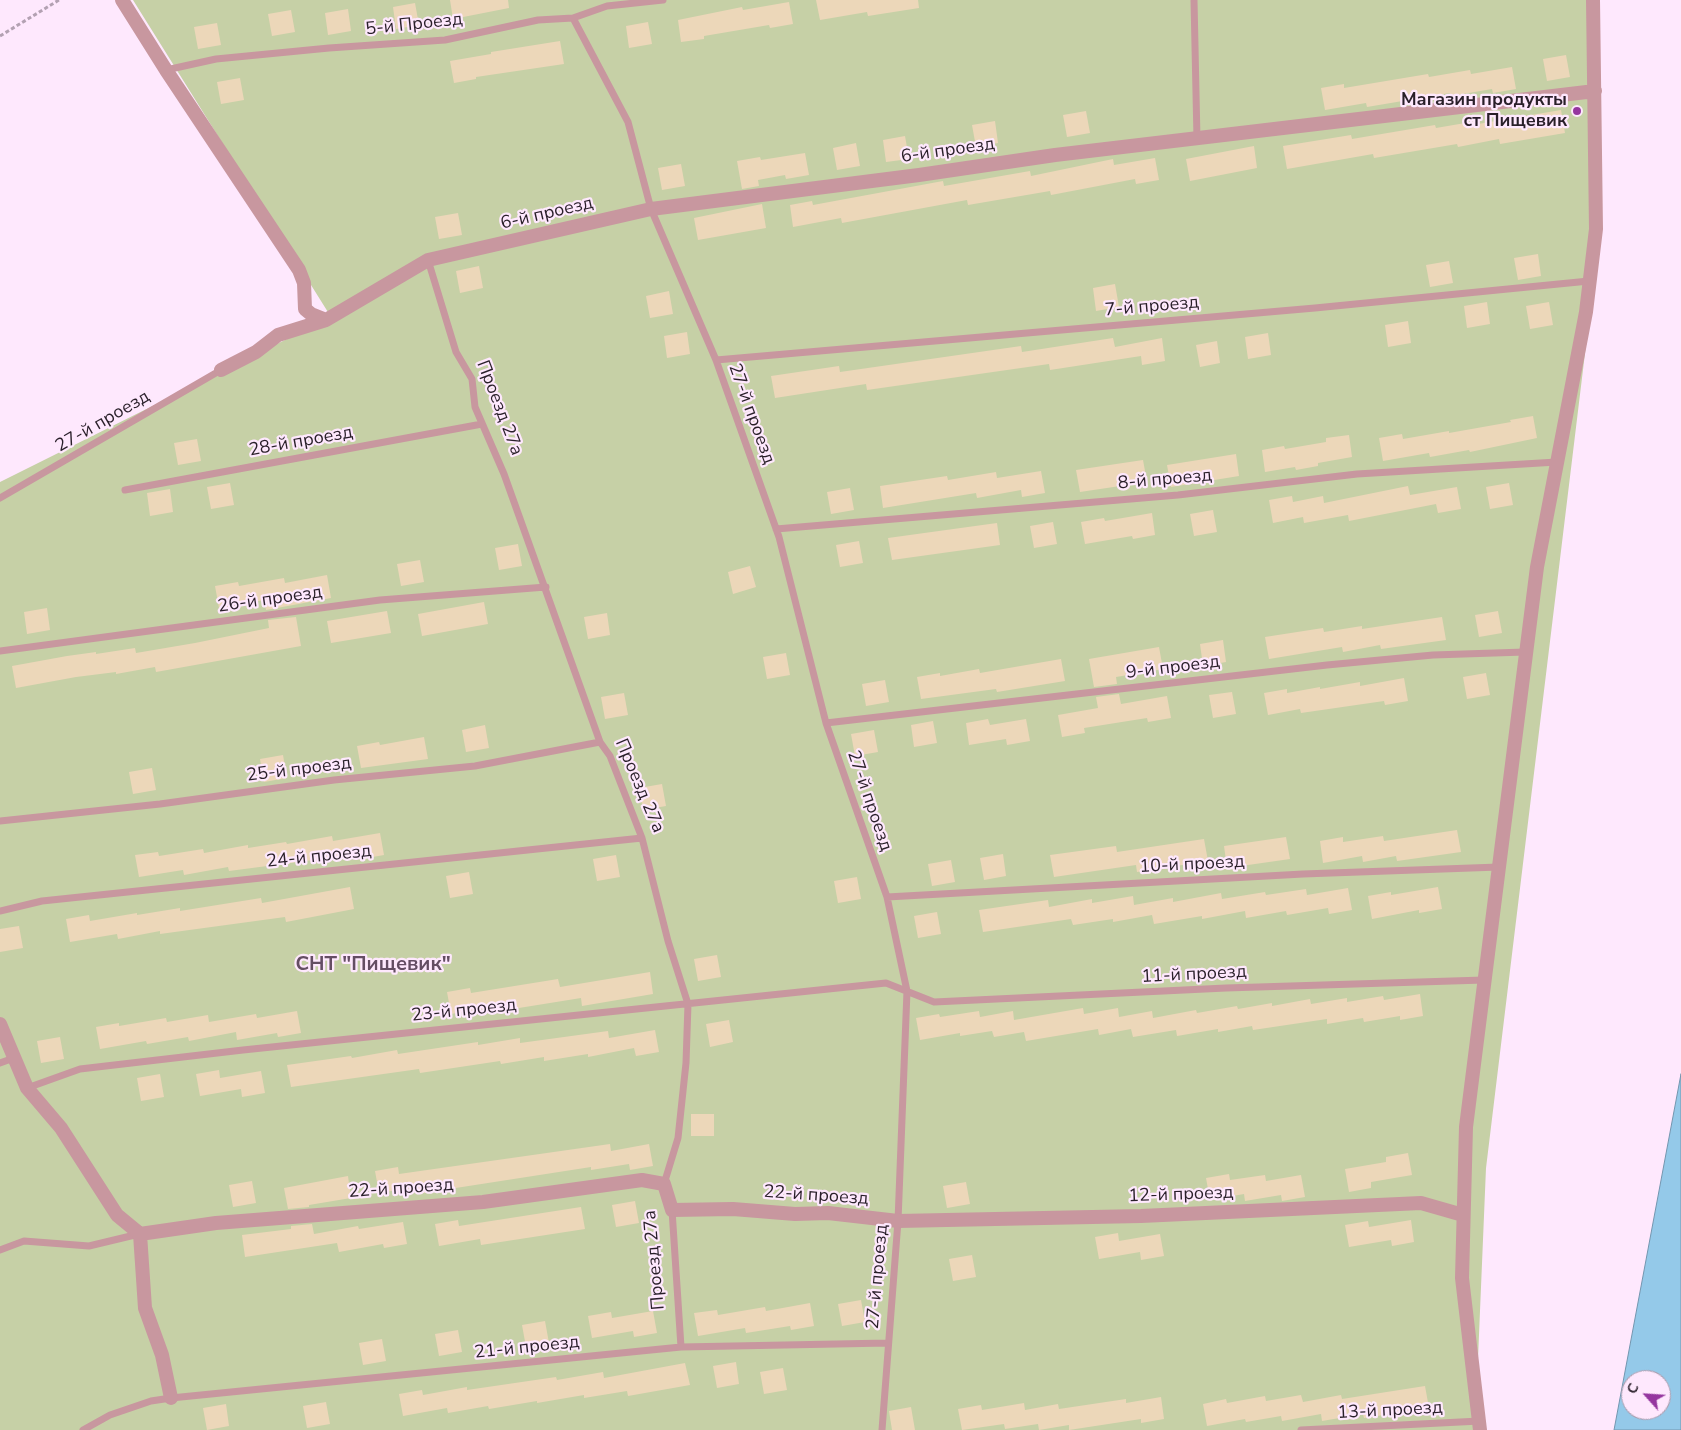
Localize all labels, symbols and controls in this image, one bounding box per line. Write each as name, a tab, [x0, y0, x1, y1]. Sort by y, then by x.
street label: 5-й Проезд	[364, 9, 464, 41]
place label: Магазин продукты ст Пищевик	[1401, 90, 1567, 132]
marker: Магазин продукты ст Пищевик	[1571, 105, 1583, 117]
street label: 6-й проезд	[900, 134, 996, 168]
street label: 6-й проезд	[499, 193, 595, 235]
street label: 7-й проезд	[1104, 292, 1200, 322]
street label: Проезд 27а	[471, 357, 527, 459]
street label: 27-й проезд	[723, 361, 779, 467]
street label: 27-й проезд	[52, 386, 154, 458]
street label: 28-й проезд	[247, 422, 355, 462]
street label: 8-й проезд	[1117, 465, 1213, 495]
street label: 26-й проезд	[216, 582, 324, 618]
street label: 9-й проезд	[1125, 652, 1221, 684]
street label: Проезд 27а	[610, 736, 668, 836]
street label: 27-й проезд	[842, 748, 896, 854]
street label: 25-й проезд	[245, 753, 353, 787]
street label: 24-й проезд	[266, 841, 372, 873]
street label: 10-й проезд	[1139, 851, 1245, 879]
district label: СНТ "Пищевик"	[295, 953, 451, 977]
street label: 11-й проезд	[1141, 961, 1247, 989]
street label: 23-й проезд	[411, 995, 517, 1027]
street label: 22-й проезд	[348, 1175, 454, 1203]
street label: 22-й проезд	[763, 1182, 869, 1210]
street label: 12-й проезд	[1128, 1182, 1234, 1208]
street label: Проезд 27а	[640, 1209, 670, 1311]
street label: 27-й проезд	[863, 1224, 893, 1330]
street label: 21-й проезд	[474, 1332, 580, 1364]
north arrow	[1621, 1370, 1671, 1420]
text: С	[1622, 1380, 1644, 1397]
street label: 13-й проезд	[1337, 1397, 1443, 1425]

